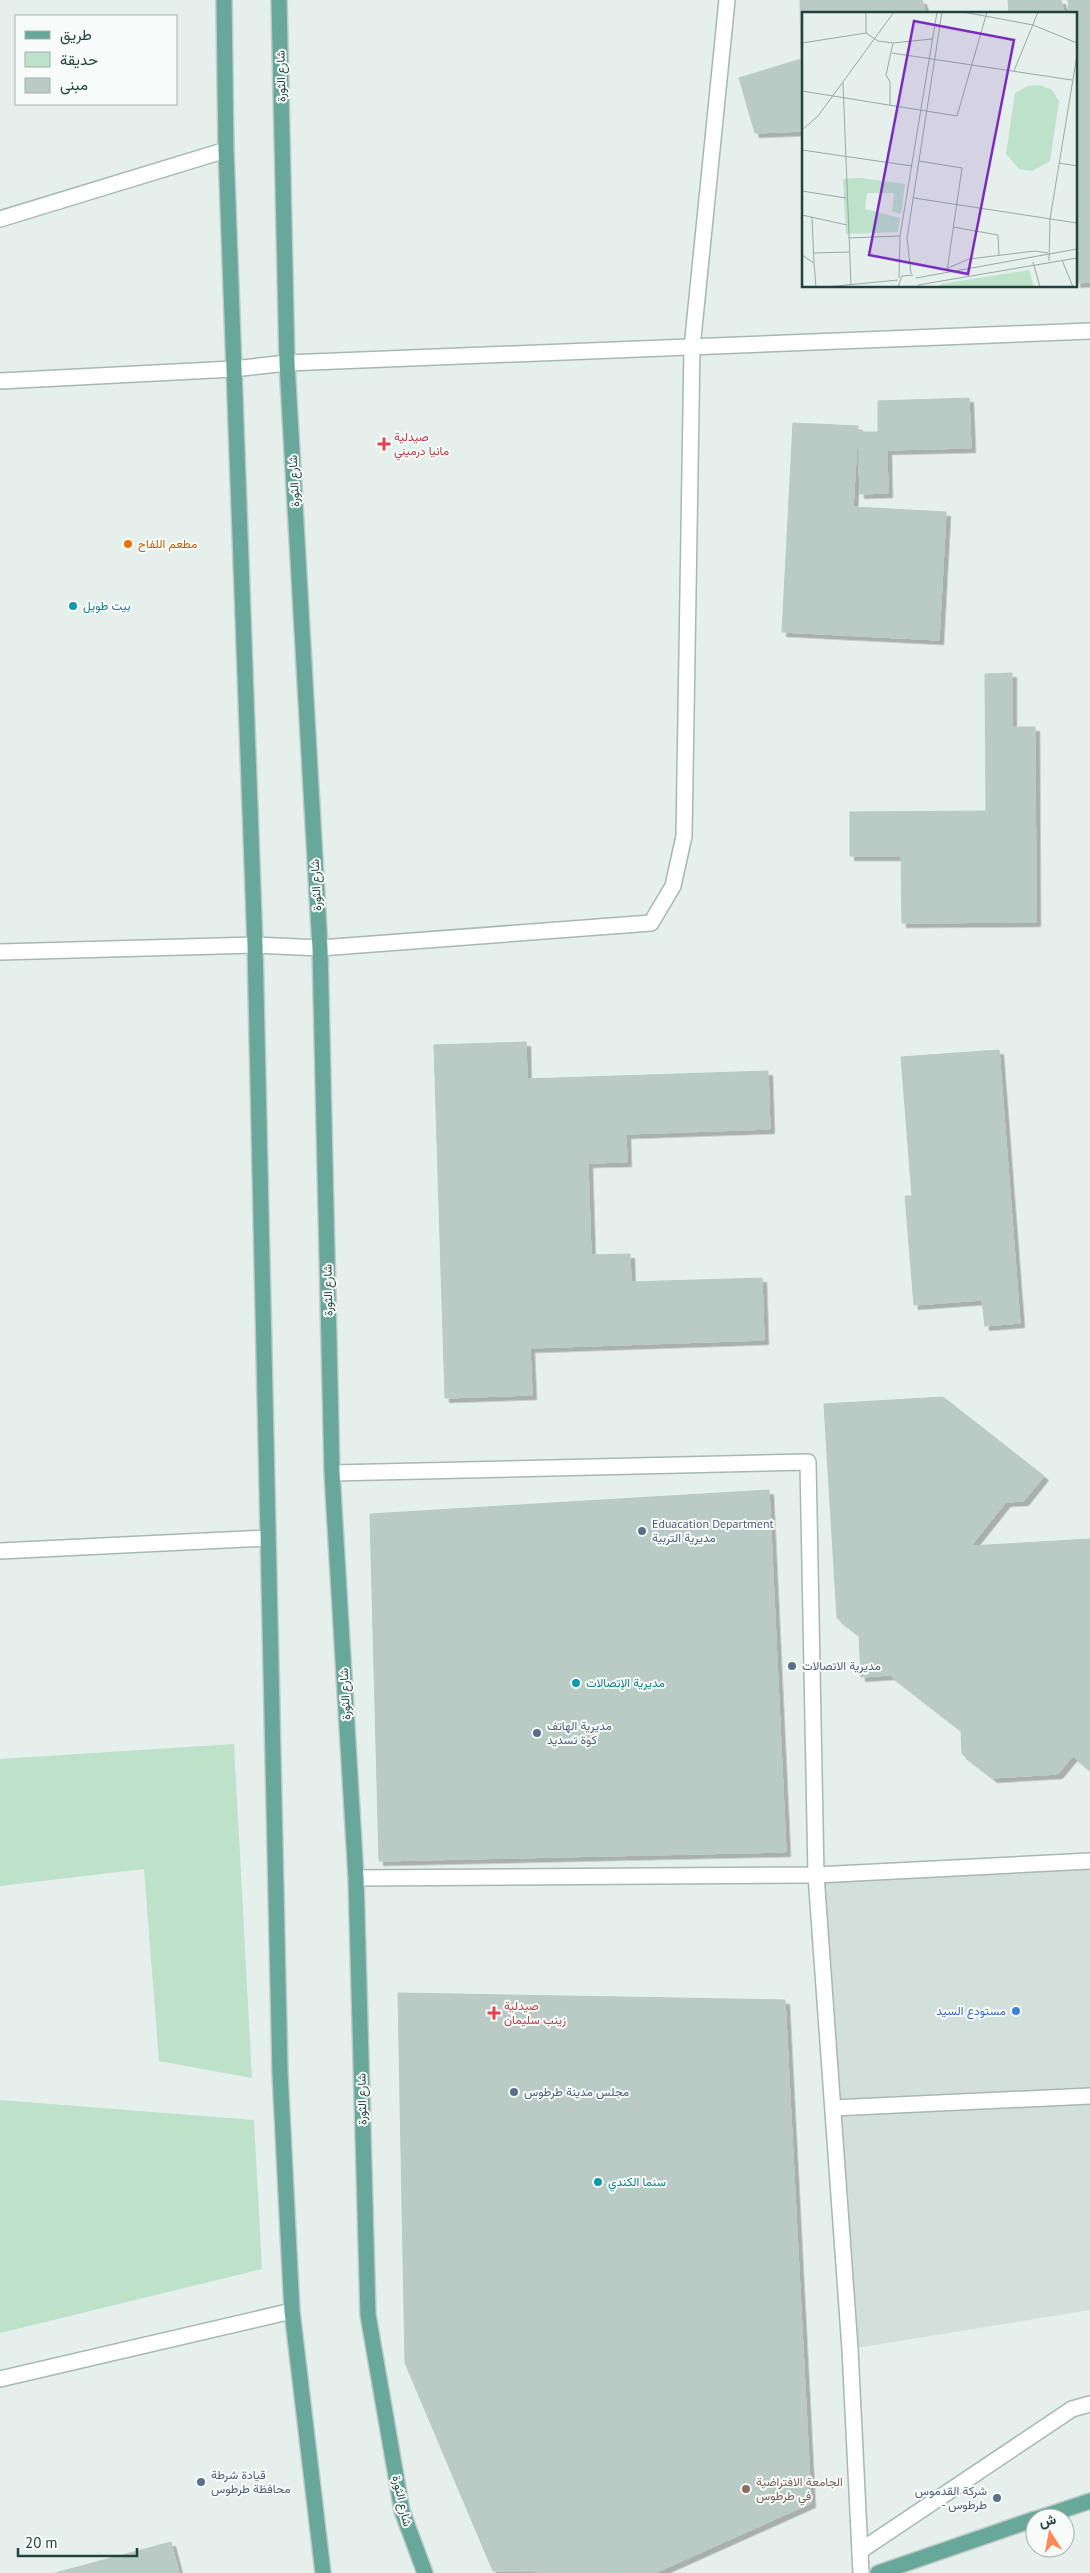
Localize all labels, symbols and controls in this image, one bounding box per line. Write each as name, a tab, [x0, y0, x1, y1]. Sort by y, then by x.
inset map	[802, 12, 1078, 288]
legend	[15, 15, 178, 105]
text: طريق	[60, 25, 92, 45]
text: حديقة	[60, 50, 98, 69]
street label: شارع الثورة	[273, 50, 290, 102]
text: مبنى	[60, 75, 88, 95]
place label: صيدلية مانيا درميني	[394, 429, 449, 461]
marker: صيدلية مانيا درميني	[378, 438, 390, 450]
street label: شارع الثورة	[285, 455, 304, 507]
place label: مطعم اللفاح	[138, 536, 197, 553]
marker: مطعم اللفاح	[122, 538, 134, 550]
place label: بيت طويل	[83, 598, 131, 614]
marker: بيت طويل	[67, 600, 79, 612]
street label: شارع الثورة	[307, 859, 326, 911]
street label: شارع الثورة	[320, 1264, 337, 1316]
place label: Eduacation Department مديرية التربية	[652, 1516, 774, 1546]
marker: Eduacation Department مديرية التربية	[636, 1525, 648, 1537]
place label: مديرية الاتصالات	[802, 1658, 881, 1674]
marker: مديرية الاتصالات	[786, 1660, 798, 1672]
street label: شارع الثورة	[336, 1668, 355, 1720]
place label: مديرية الإتصالات	[586, 1675, 665, 1691]
marker: مديرية الإتصالات	[570, 1677, 582, 1689]
place label: مديرية الهاتف كوة تسديد	[547, 1718, 612, 1748]
marker: مديرية الهاتف كوة تسديد	[531, 1727, 543, 1739]
place label: صيدلية زينب سليمان	[504, 1998, 566, 2028]
place label: مستودع السيد	[936, 2003, 1006, 2020]
marker: مستودع السيد	[1010, 2005, 1022, 2017]
marker: صيدلية زينب سليمان	[488, 2007, 500, 2019]
street label: شارع الثورة	[354, 2073, 371, 2125]
place label: مجلس مدينة طرطوس	[524, 2084, 629, 2100]
marker: مجلس مدينة طرطوس	[508, 2086, 520, 2098]
place label: سنما الكندي	[608, 2174, 666, 2192]
marker: سنما الكندي	[592, 2176, 604, 2188]
place label: قيادة شرطة محافظة طرطوس	[211, 2467, 291, 2497]
street label: شارع الثورة	[387, 2474, 416, 2528]
place label: الجامعة الافتراضية في طرطوس	[756, 2474, 843, 2506]
marker: قيادة شرطة محافظة طرطوس	[195, 2476, 207, 2488]
marker: الجامعة الافتراضية في طرطوس	[740, 2483, 752, 2495]
place label: شركة القدموس - طرطوس	[915, 2483, 987, 2513]
marker: شركة القدموس - طرطوس	[991, 2492, 1003, 2504]
north arrow	[1025, 2508, 1075, 2558]
text: ش	[1038, 2510, 1058, 2531]
scale bar	[18, 2526, 136, 2558]
text: 20 m	[25, 2533, 58, 2552]

